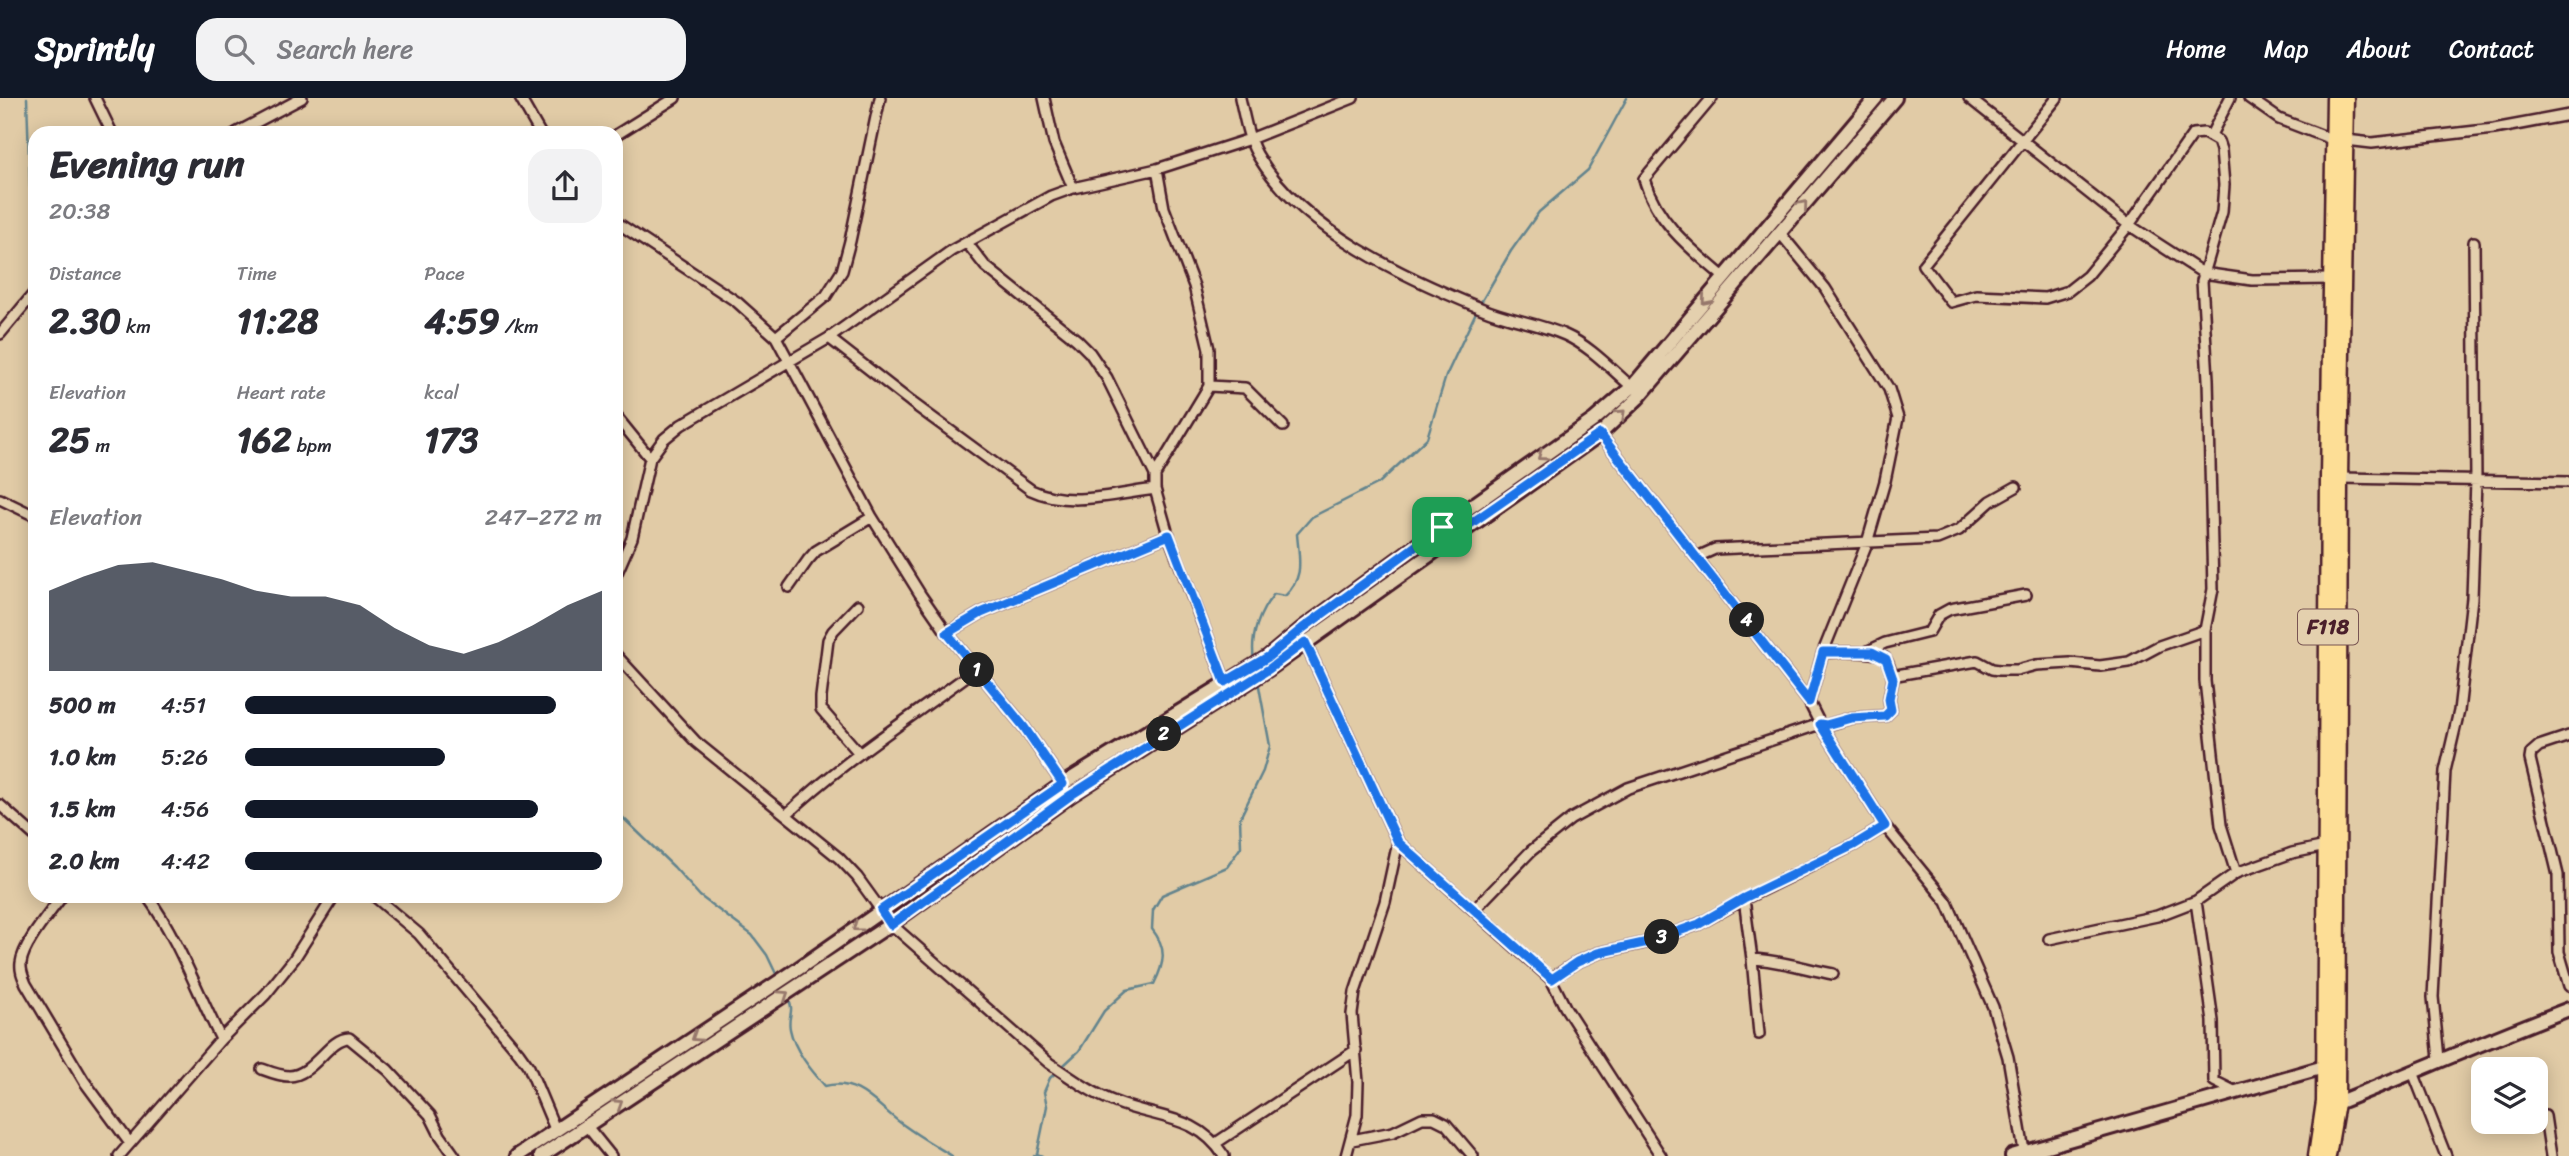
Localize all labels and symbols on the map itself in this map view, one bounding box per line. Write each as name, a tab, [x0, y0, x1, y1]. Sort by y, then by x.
one-way arrow	[1795, 201, 1807, 214]
one-way arrow	[1702, 292, 1714, 305]
one-way arrow	[1613, 409, 1626, 422]
one-way arrow	[1537, 448, 1550, 460]
pin	[1412, 497, 1472, 557]
pin: 4	[1730, 602, 1764, 638]
road number: F118	[2298, 610, 2358, 644]
pin: 1	[960, 652, 995, 688]
pin: 2	[1146, 716, 1182, 752]
one-way arrow	[852, 919, 865, 931]
pin: 3	[1644, 920, 1680, 954]
one-way arrow	[776, 991, 789, 1003]
one-way arrow	[691, 1028, 704, 1041]
one-way arrow	[610, 1100, 623, 1113]

